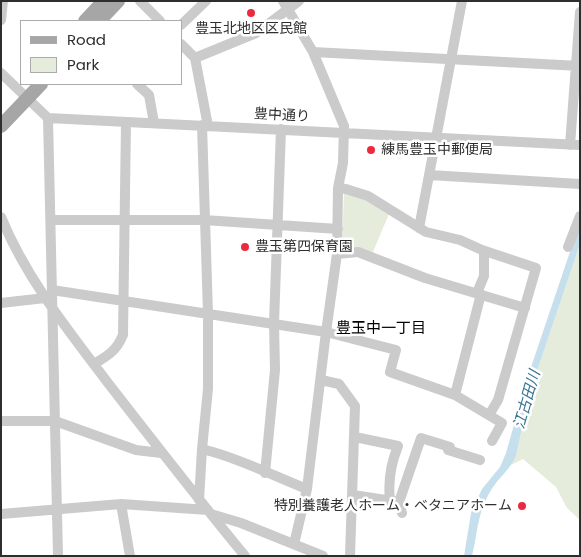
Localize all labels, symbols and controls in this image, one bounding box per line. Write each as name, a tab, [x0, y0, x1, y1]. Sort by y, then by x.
marker: 豊玉北地区区民館	[245, 7, 257, 19]
legend	[20, 20, 182, 85]
place label: 豊玉北地区区民館	[195, 21, 307, 37]
text: Road	[67, 29, 106, 50]
text: Park	[67, 54, 99, 75]
street label: 豊中通り	[254, 106, 310, 126]
place label: 練馬豊玉中郵便局	[381, 142, 493, 158]
marker: 練馬豊玉中郵便局	[365, 144, 377, 156]
place label: 豊玉第四保育園	[255, 239, 353, 255]
marker: 豊玉第四保育園	[239, 241, 251, 253]
district label: 豊玉中一丁目	[336, 320, 426, 338]
water label: 江古田川	[511, 369, 545, 431]
place label: 特別養護老人ホーム・ベタニアホーム	[274, 498, 512, 514]
marker: 特別養護老人ホーム・ベタニアホーム	[516, 500, 528, 512]

